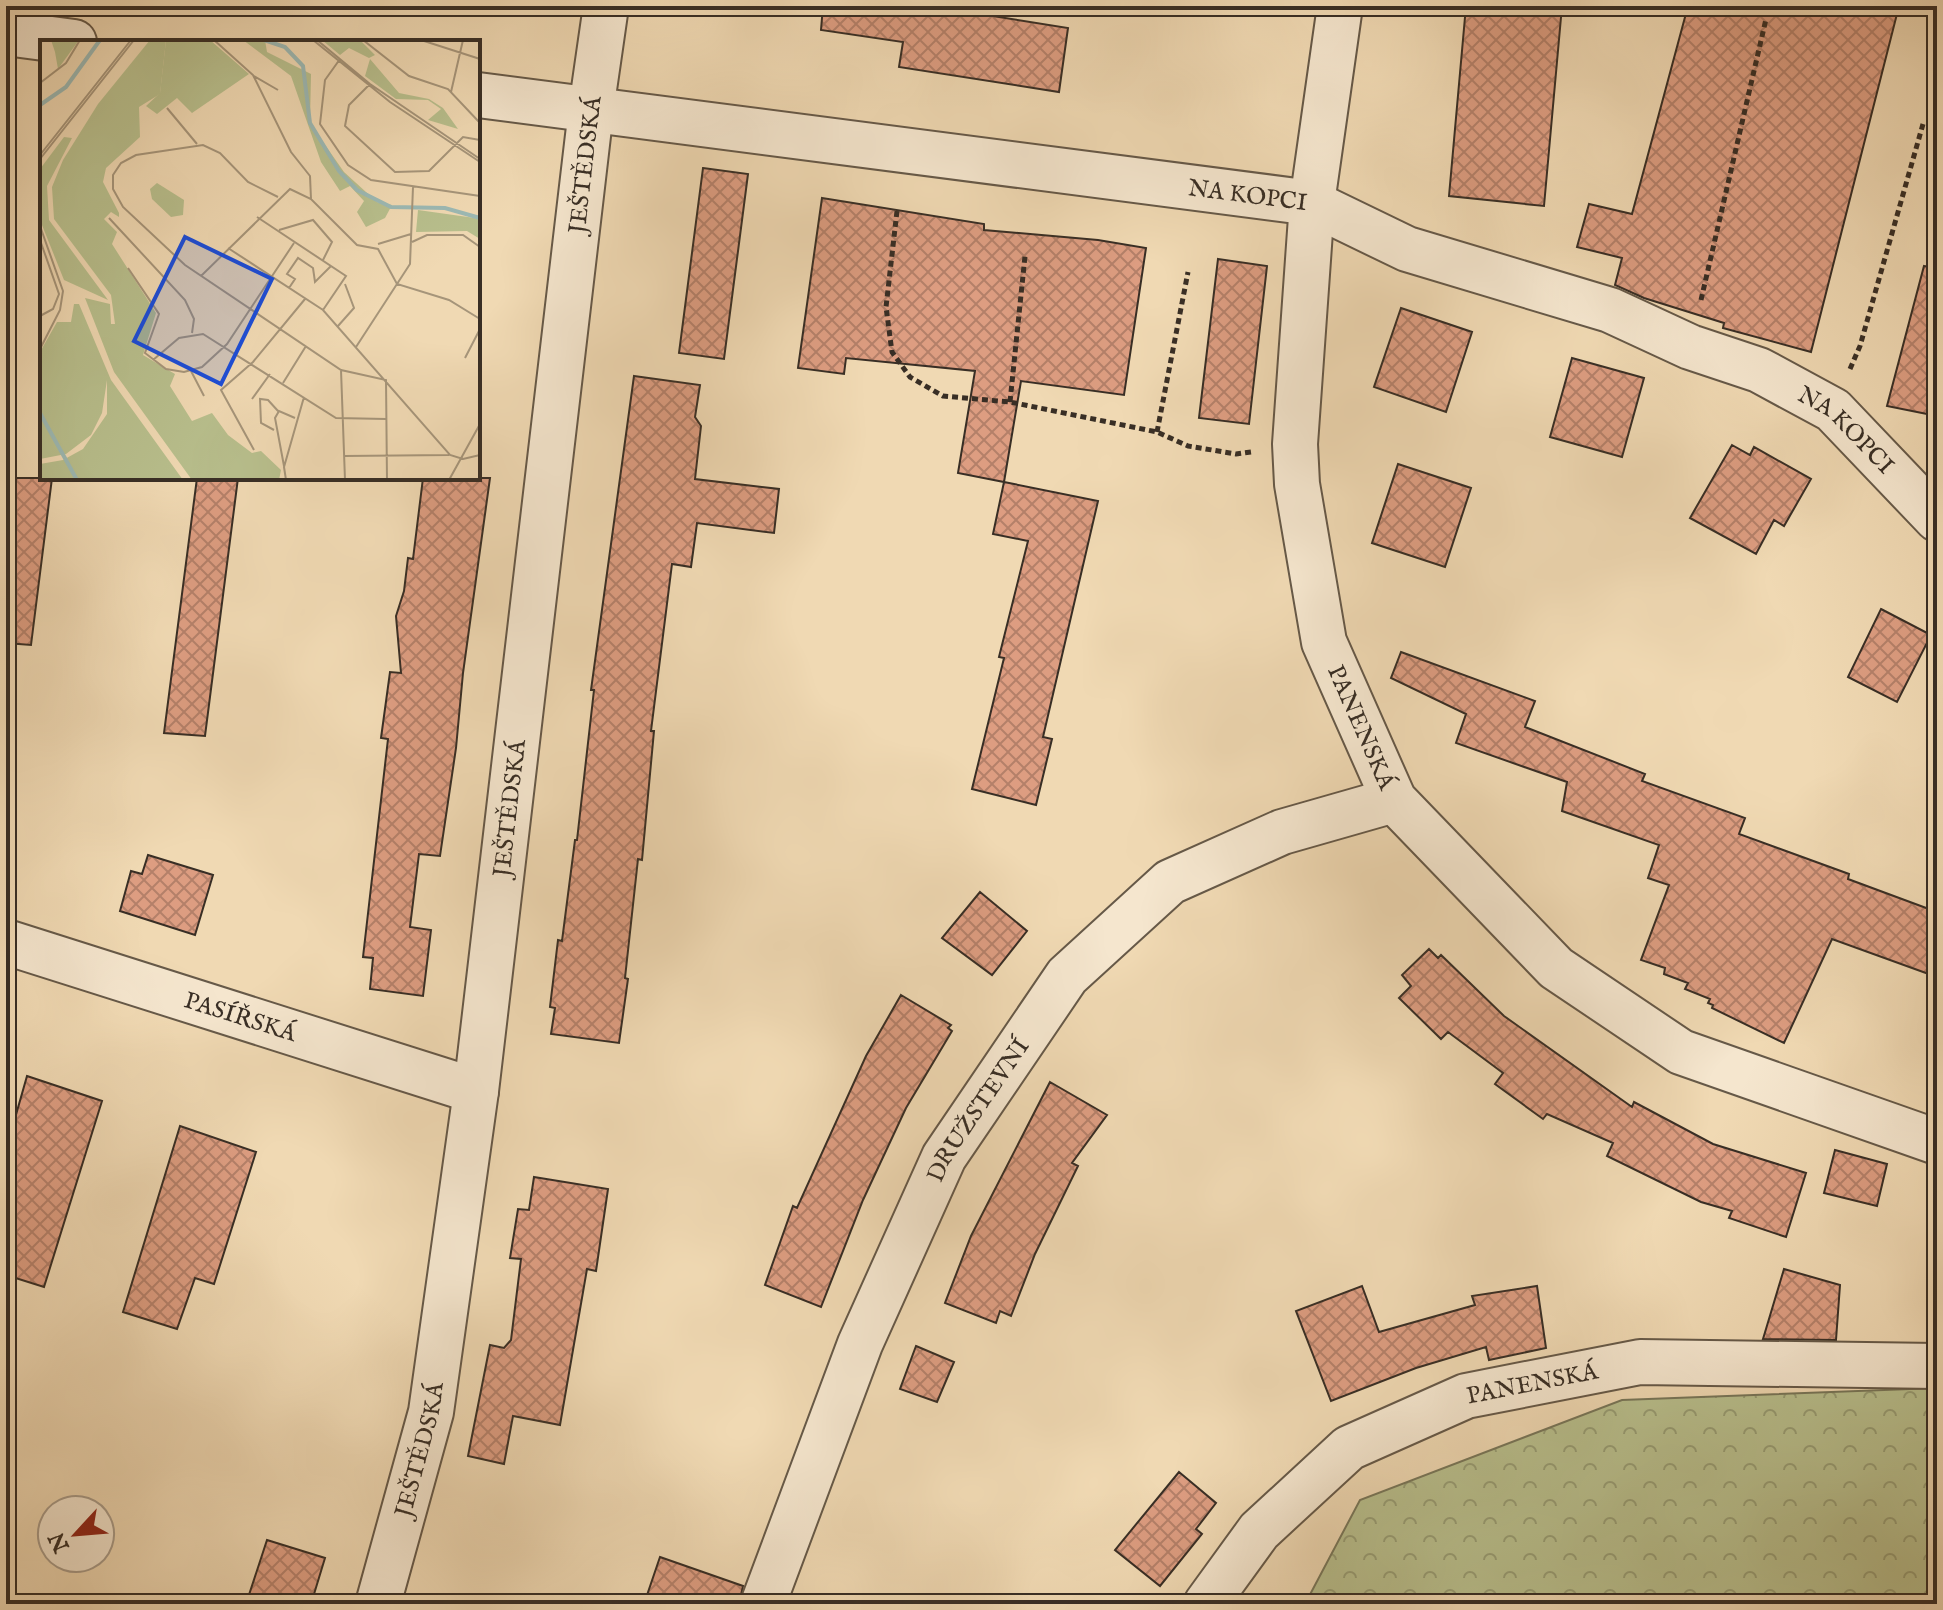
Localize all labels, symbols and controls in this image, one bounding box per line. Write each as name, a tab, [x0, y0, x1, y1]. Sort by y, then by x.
inset map	[40, 40, 480, 480]
street label: JEŠTĚDSKÁ	[562, 93, 610, 238]
street label: NA KOPCI	[1186, 173, 1309, 219]
street label: NA KOPCI	[1792, 380, 1900, 481]
street label: PANENSKÁ	[1319, 660, 1402, 796]
street label: JEŠTĚDSKÁ	[487, 737, 534, 882]
street label: PASÍŘSKÁ	[180, 985, 301, 1050]
street label: DRUŽSTEVNÍ	[921, 1032, 1038, 1187]
street label: PANENSKÁ	[1464, 1356, 1602, 1413]
street label: JEŠTĚDSKÁ	[388, 1380, 452, 1524]
north arrow	[36, 1494, 116, 1574]
text: N	[43, 1527, 77, 1557]

